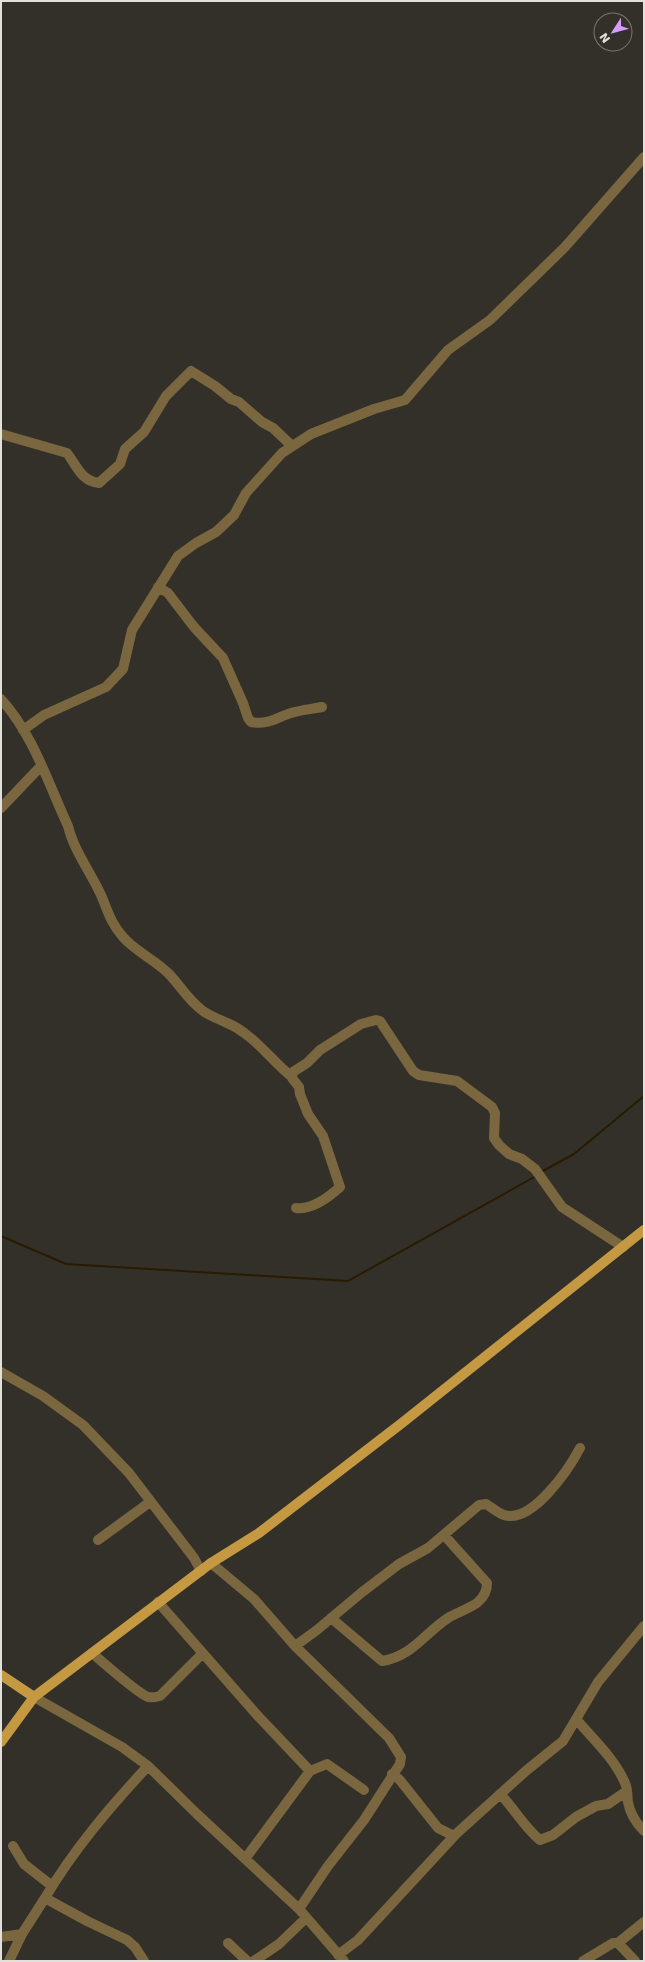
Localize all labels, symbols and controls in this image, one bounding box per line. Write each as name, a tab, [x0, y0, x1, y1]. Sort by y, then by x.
north arrow	[593, 12, 633, 52]
text: N	[597, 30, 613, 45]

